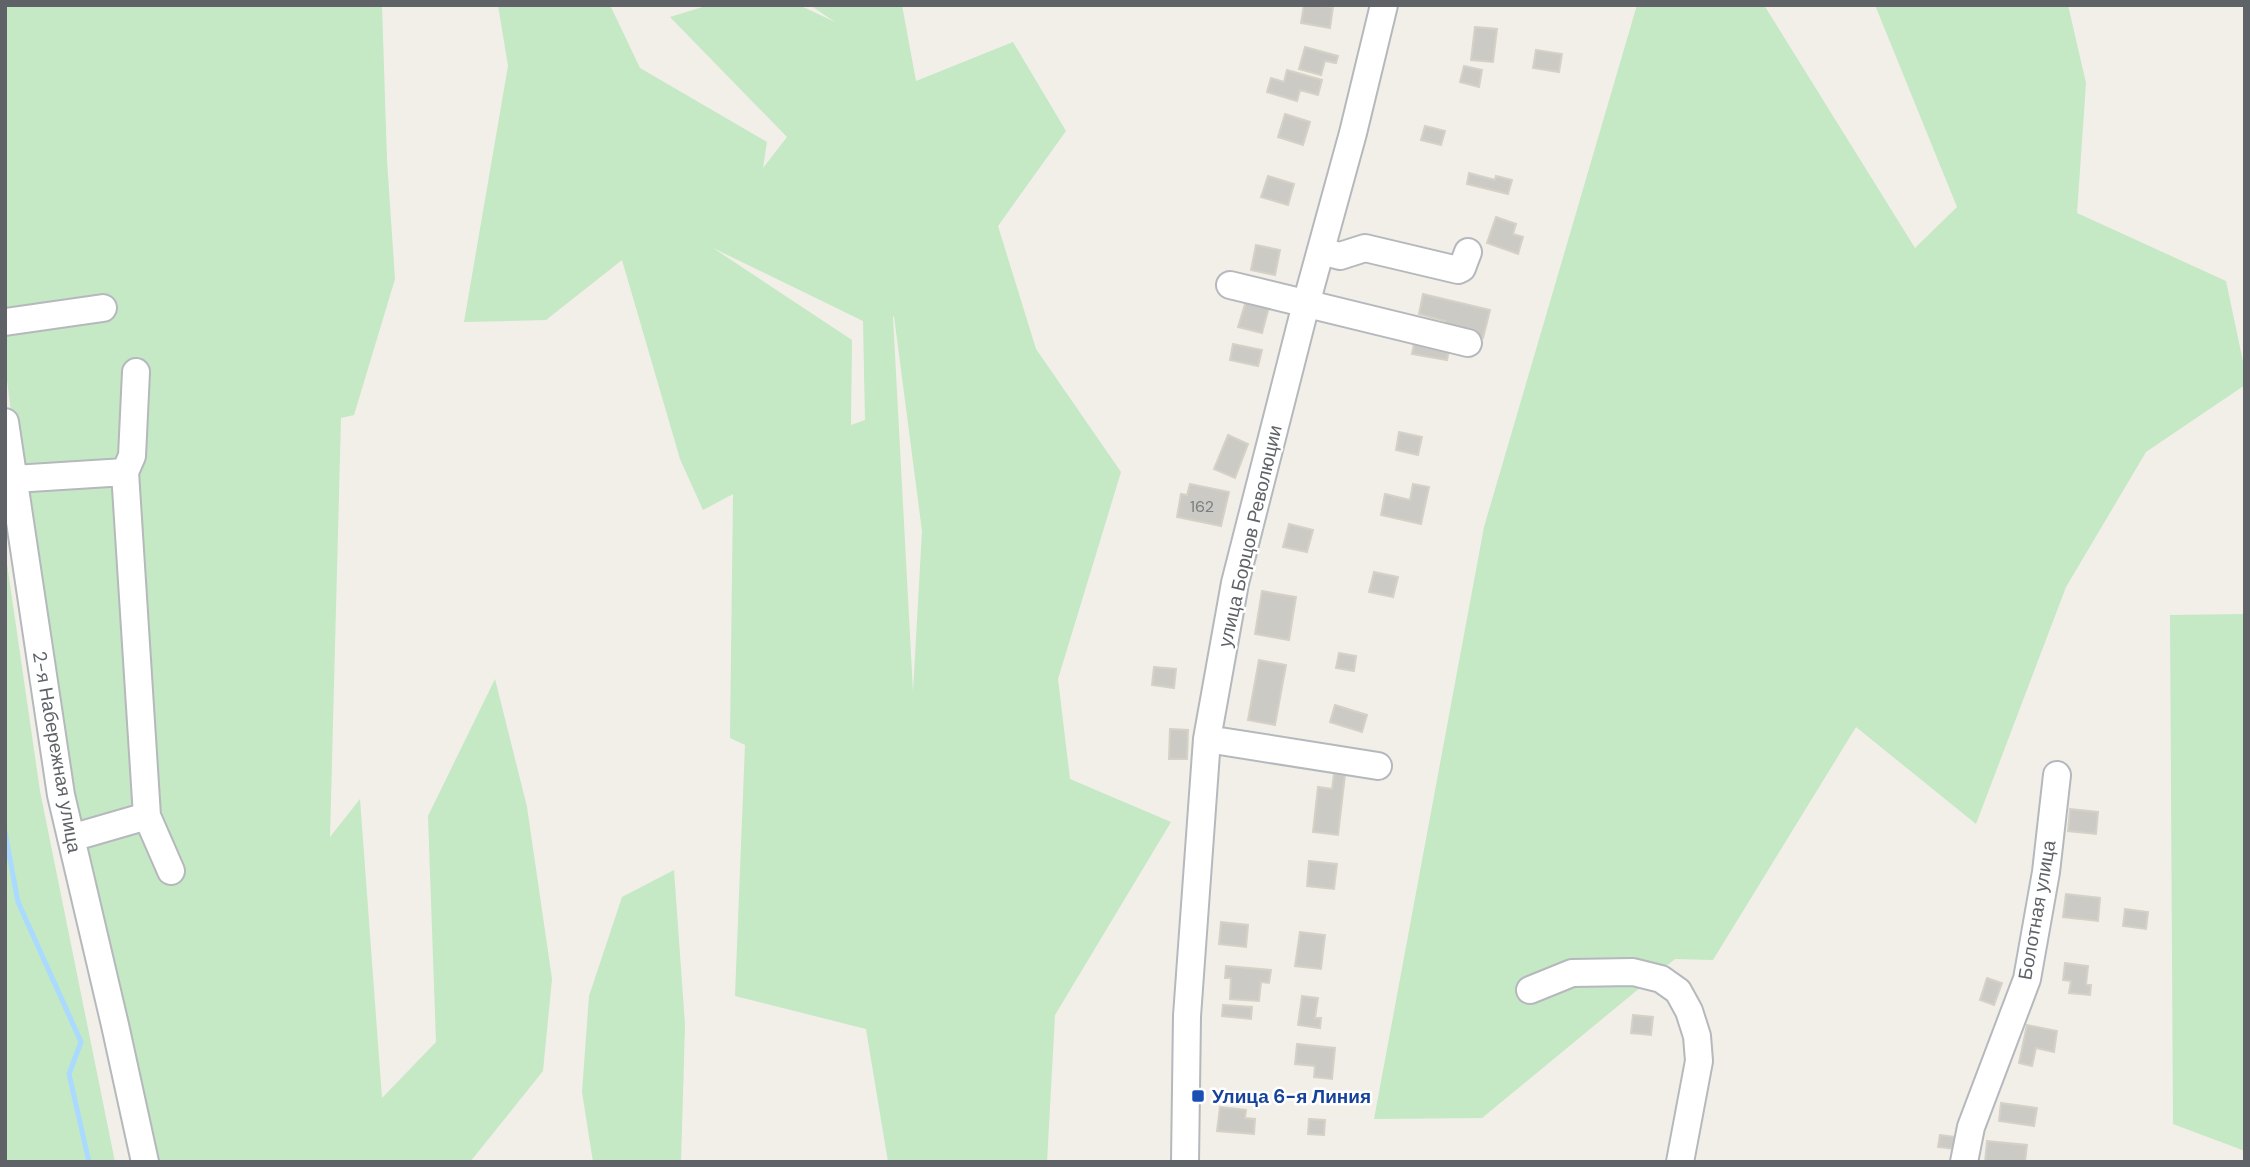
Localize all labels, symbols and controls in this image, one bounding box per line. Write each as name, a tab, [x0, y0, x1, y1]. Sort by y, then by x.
street label: улица Борцов Революции	[1212, 423, 1288, 649]
house number: 162	[1190, 496, 1214, 517]
street label: 2-я Набережная улица	[27, 649, 87, 855]
street label: Болотная улица	[2012, 838, 2062, 982]
place label: Улица 6-я Линия	[1212, 1084, 1371, 1109]
marker: Улица 6-я Линия	[1190, 1088, 1206, 1104]

